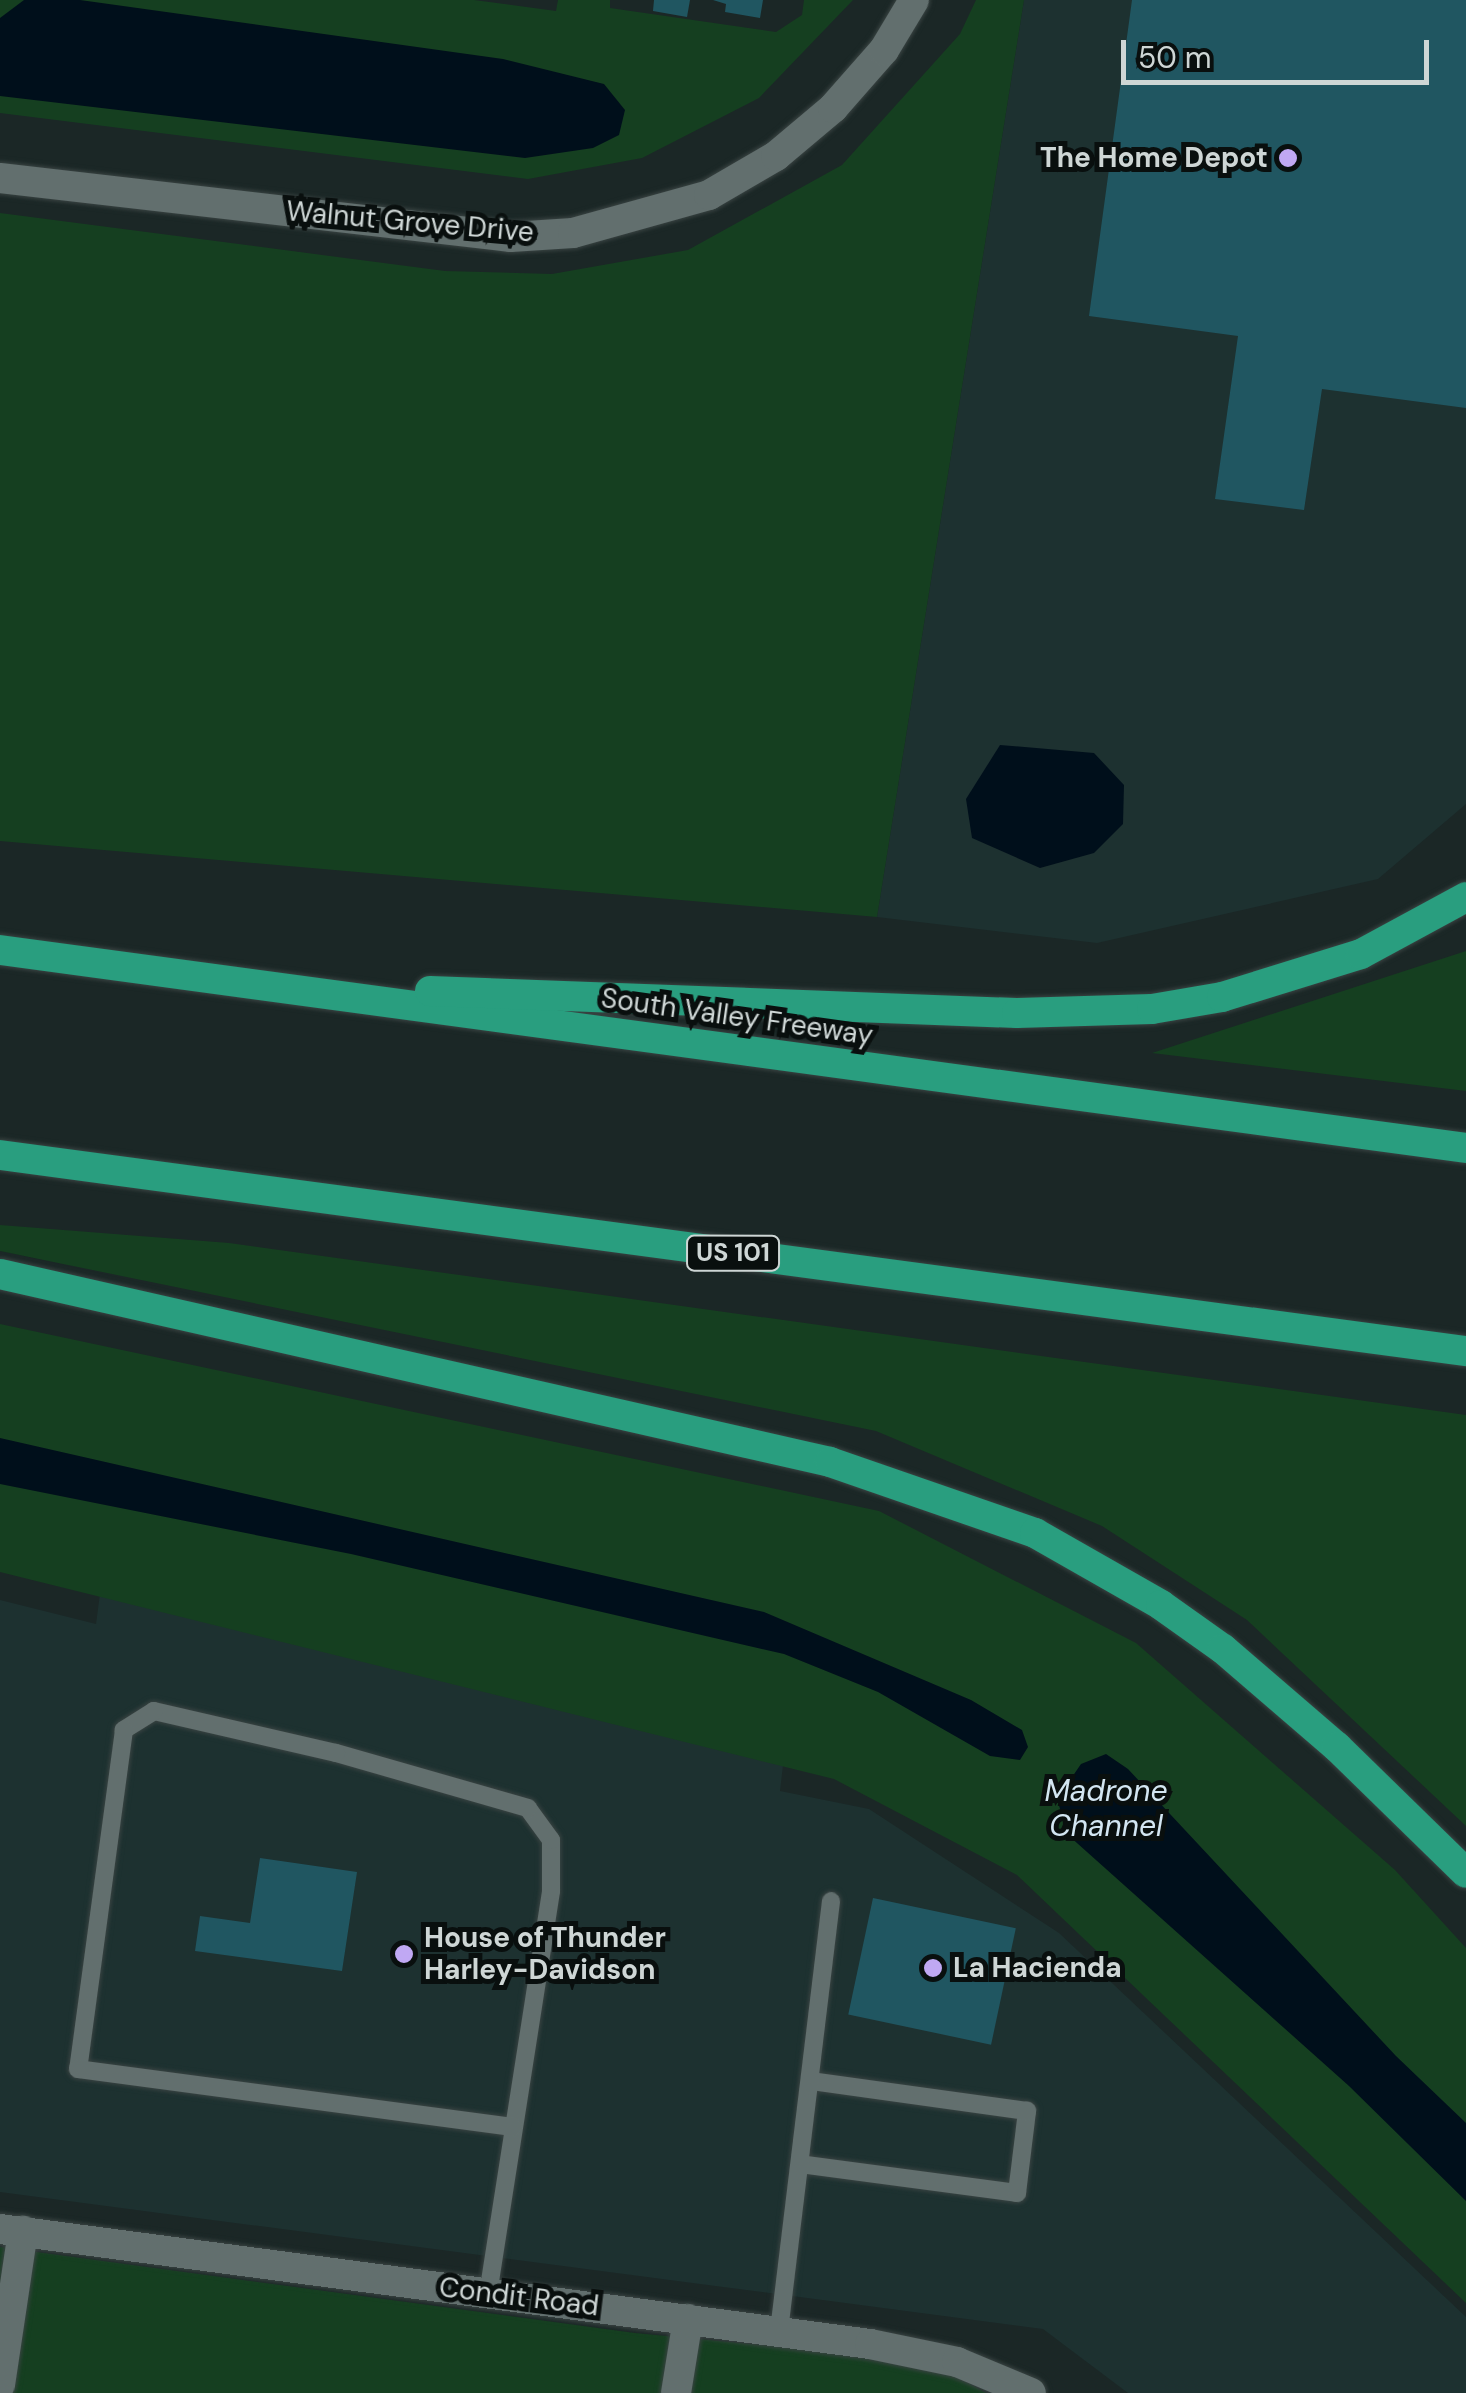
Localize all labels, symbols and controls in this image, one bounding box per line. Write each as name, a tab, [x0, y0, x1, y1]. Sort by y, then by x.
scale bar	[1126, 20, 1434, 82]
text: 50 m	[1138, 38, 1212, 77]
place label: The Home Depot	[1040, 141, 1268, 175]
marker: The Home Depot	[1277, 147, 1299, 169]
street label: Walnut Grove Drive	[285, 194, 535, 250]
street label: South Valley Freeway	[599, 981, 875, 1053]
road number: US 101	[686, 1233, 780, 1273]
water label: Madrone Channel	[1044, 1773, 1168, 1844]
place label: House of Thunder Harley-Davidson	[424, 1921, 666, 1987]
marker: House of Thunder Harley-Davidson	[393, 1943, 415, 1965]
place label: La Hacienda	[953, 1951, 1122, 1985]
marker: La Hacienda	[922, 1957, 944, 1979]
street label: Condit Road	[437, 2271, 601, 2323]

